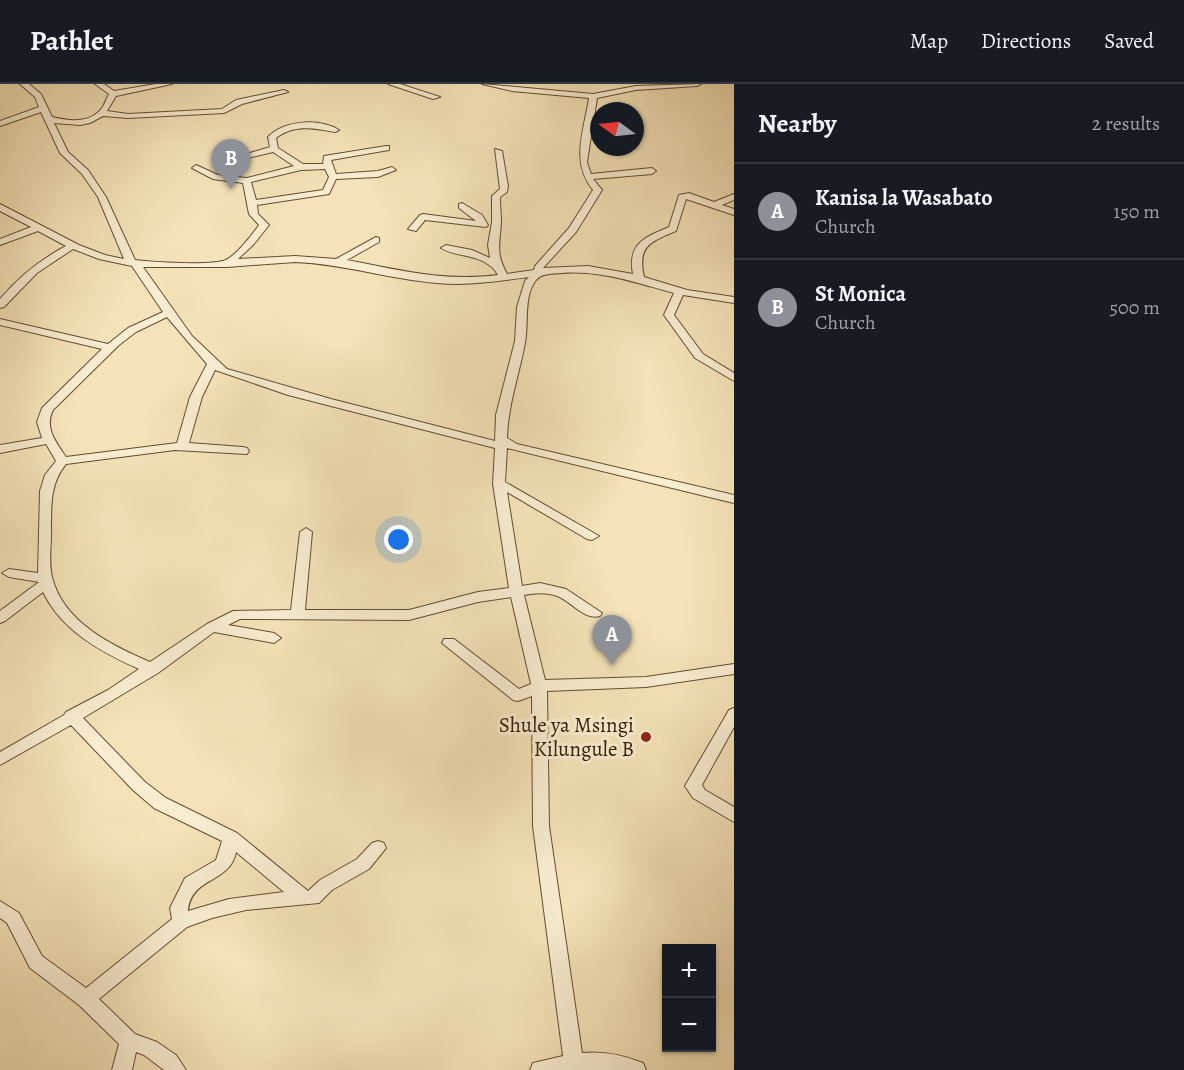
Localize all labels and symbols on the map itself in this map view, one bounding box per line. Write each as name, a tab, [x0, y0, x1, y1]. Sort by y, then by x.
north arrow	[590, 102, 644, 156]
pin: B	[212, 140, 250, 189]
your location	[384, 525, 413, 554]
pin: A	[592, 616, 632, 665]
place label: Shule ya Msingi Kilungule B	[499, 711, 634, 763]
marker: Shule ya Msingi Kilungule B	[639, 730, 653, 744]

